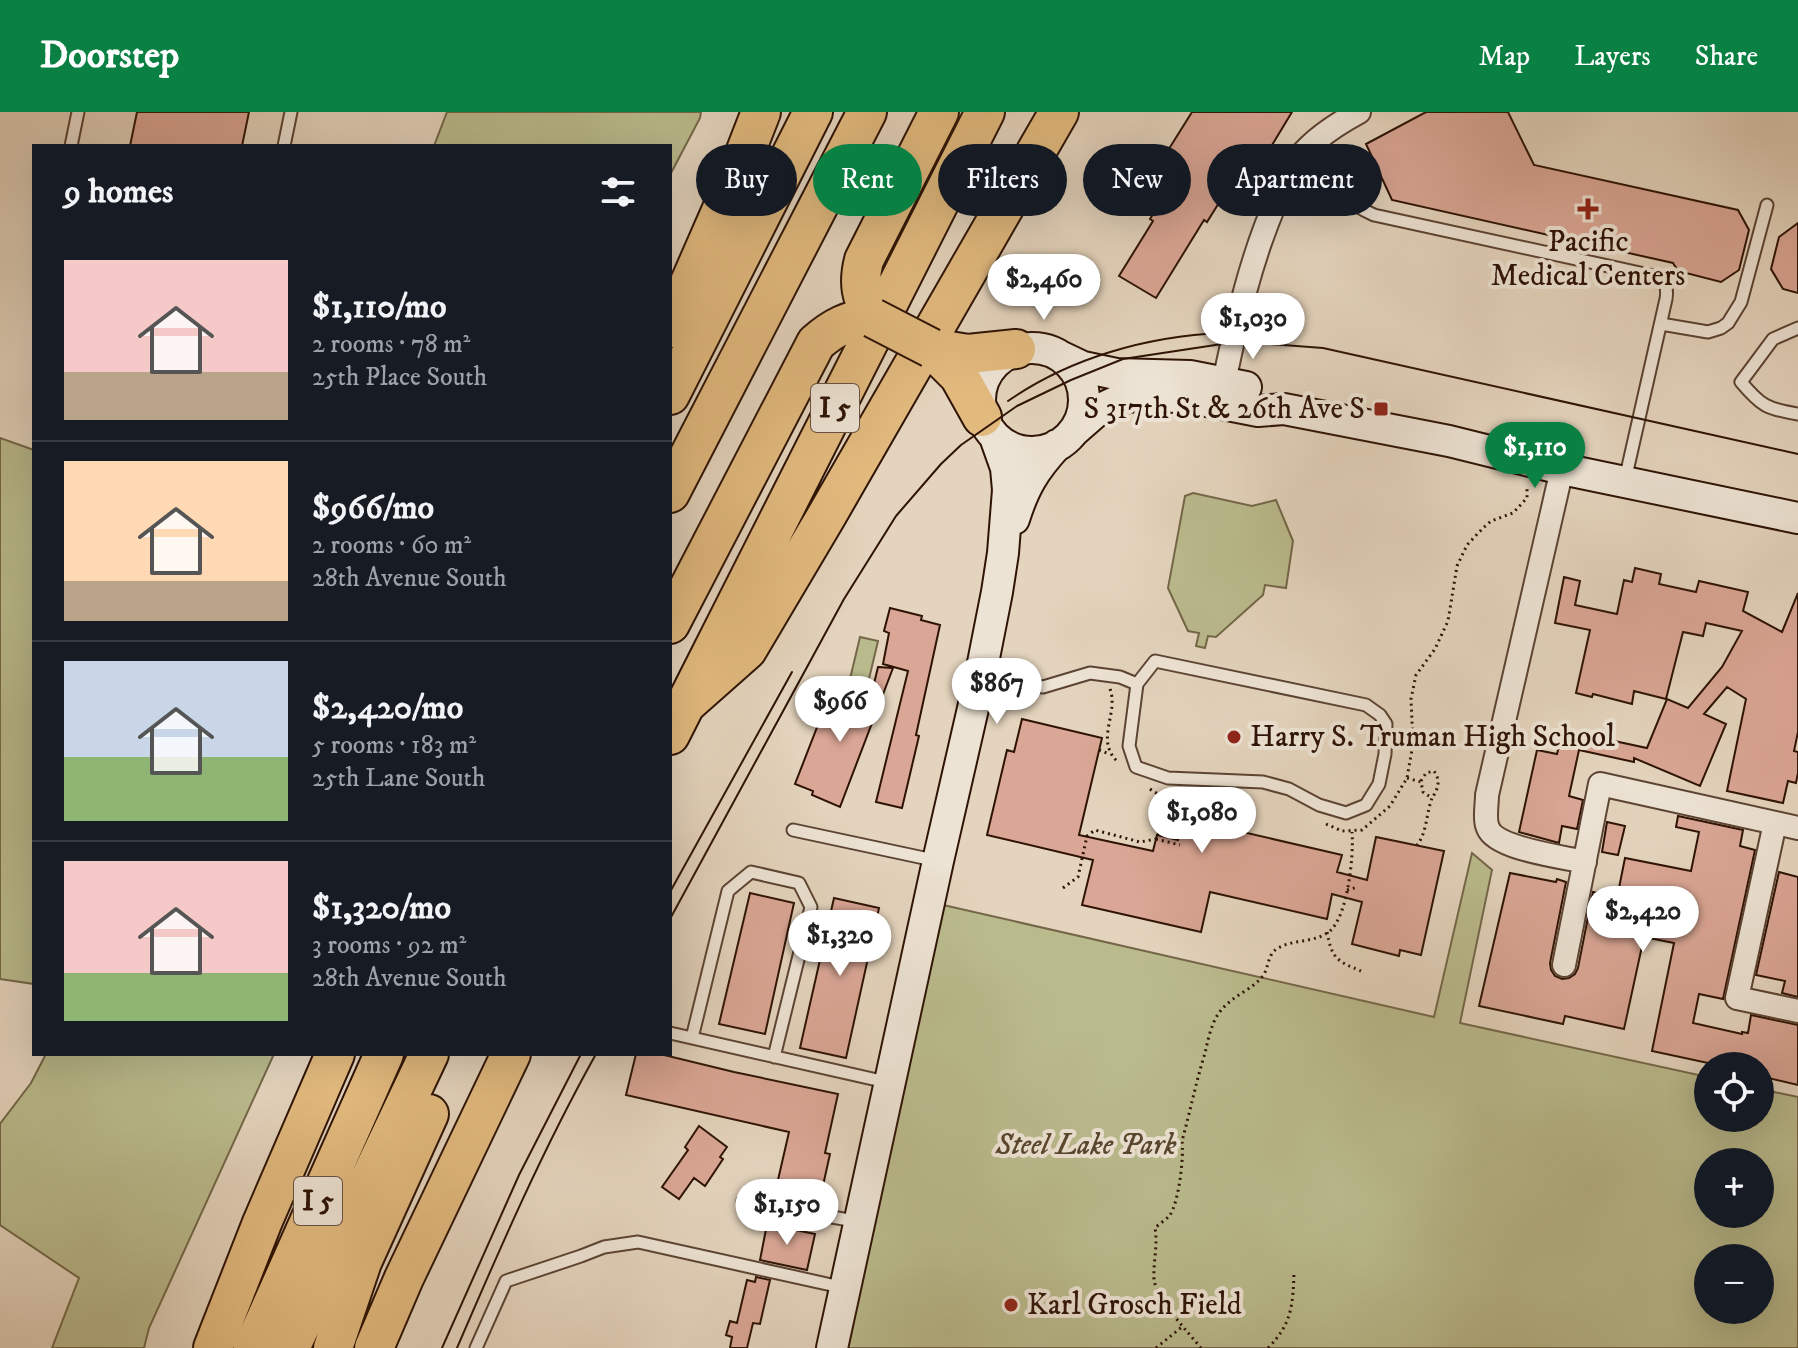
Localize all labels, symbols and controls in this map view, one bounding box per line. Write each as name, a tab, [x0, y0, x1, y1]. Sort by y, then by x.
text: Doorstep	[40, 32, 179, 80]
text: Map	[1479, 39, 1530, 74]
text: Layers	[1574, 39, 1651, 74]
text: Share	[1695, 39, 1758, 74]
chip: Buy	[696, 144, 797, 216]
chip: Rent	[813, 144, 922, 216]
chip: Filters	[938, 144, 1067, 216]
chip: New	[1083, 144, 1191, 216]
chip: Apartment	[1207, 144, 1382, 216]
icon: filters	[596, 170, 640, 214]
text: 9 homes	[64, 171, 173, 213]
marker: Pacific Medical Centers	[1577, 198, 1599, 220]
place label: Pacific Medical Centers	[1491, 224, 1685, 295]
pin: $2,460	[979, 254, 1109, 322]
text: $2,460	[1005, 263, 1083, 296]
text: $1,110/mo	[312, 286, 447, 328]
icon: home	[128, 292, 224, 388]
pin: $1,030	[1188, 293, 1318, 361]
text: $1,030	[1219, 302, 1287, 335]
text: 2 rooms · 78 m²	[312, 328, 470, 361]
text: 25th Place South	[312, 361, 487, 394]
road number: I 5	[811, 384, 859, 432]
place label: S 317th St & 26th Ave S	[1083, 391, 1365, 428]
marker: S 317th St & 26th Ave S	[1372, 400, 1390, 418]
pin: $1,110	[1470, 422, 1600, 490]
text: $1,110	[1503, 431, 1567, 464]
text: $966/mo	[312, 487, 434, 529]
icon: home	[128, 493, 224, 589]
text: 2 rooms · 60 m²	[312, 529, 471, 562]
text: 28th Avenue South	[312, 562, 507, 595]
pin: $867	[950, 658, 1044, 726]
text: $867	[970, 667, 1024, 700]
pin: $966	[793, 676, 887, 744]
text: $966	[813, 685, 867, 718]
text: $2,420/mo	[312, 687, 463, 729]
icon: home	[128, 693, 224, 789]
place label: Harry S. Truman High School	[1250, 719, 1615, 756]
marker: Harry S. Truman High School	[1225, 728, 1243, 746]
text: 5 rooms · 183 m²	[312, 729, 476, 762]
text: 25th Lane South	[312, 762, 486, 795]
pin: $1,080	[1137, 787, 1267, 855]
text: $1,080	[1166, 796, 1238, 829]
pin: $2,420	[1578, 886, 1708, 954]
text: $1,320/mo	[312, 887, 451, 929]
icon: home	[128, 893, 224, 989]
text: $2,420	[1605, 895, 1681, 928]
pin: $1,320	[775, 910, 905, 978]
text: $1,320	[806, 919, 874, 952]
text: 3 rooms · 92 m²	[312, 929, 466, 962]
text: 28th Avenue South	[312, 962, 507, 995]
map controls	[1694, 1052, 1774, 1324]
button: locate	[1694, 1052, 1774, 1132]
park label: Steel Lake Park	[994, 1127, 1177, 1164]
button: +	[1694, 1148, 1774, 1228]
road number: I 5	[294, 1177, 342, 1225]
pin: $1,150	[722, 1179, 852, 1247]
text: $1,150	[753, 1188, 821, 1221]
button: −	[1694, 1244, 1774, 1324]
place label: Karl Grosch Field	[1027, 1287, 1242, 1324]
marker: Karl Grosch Field	[1002, 1296, 1020, 1314]

